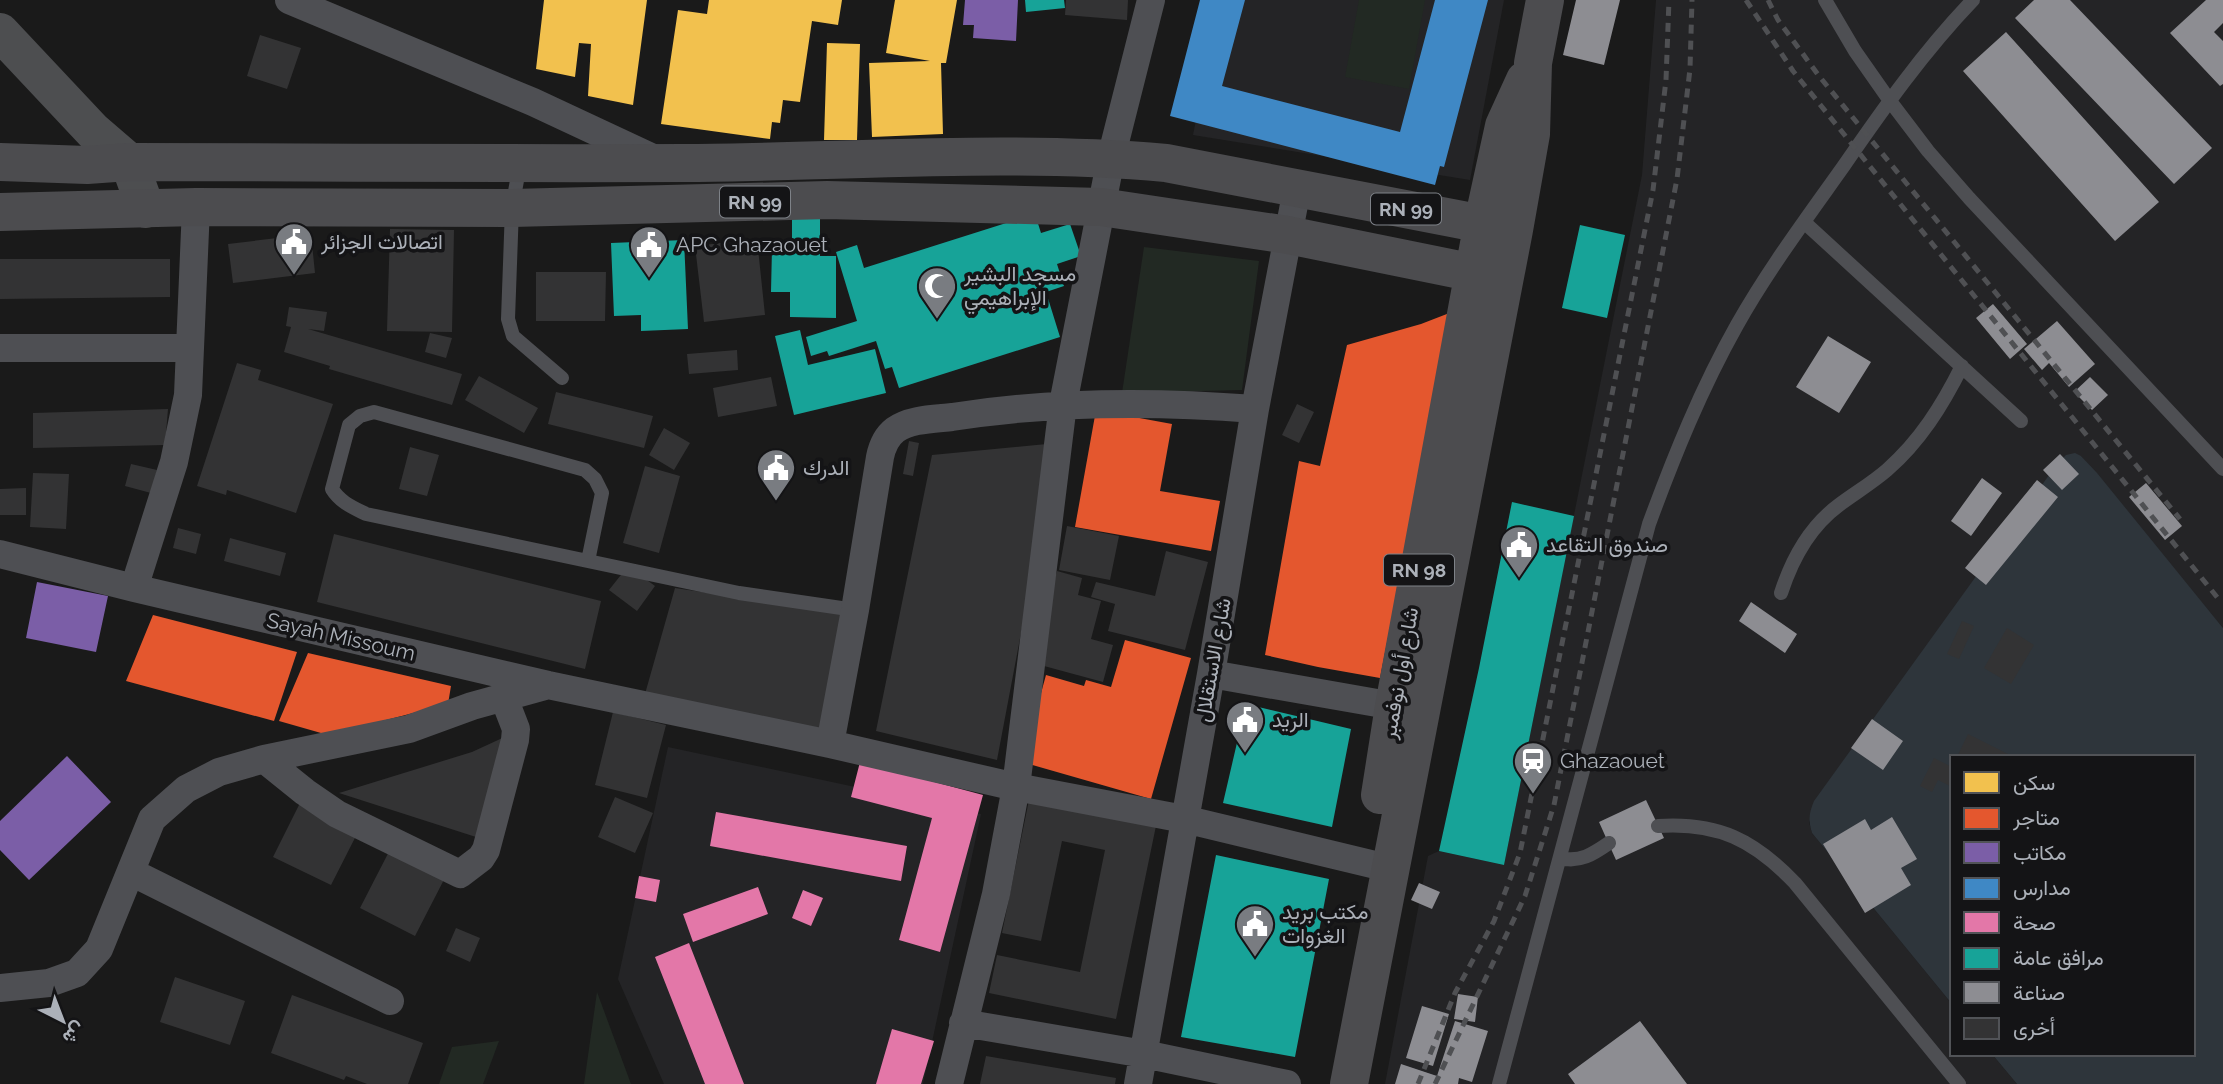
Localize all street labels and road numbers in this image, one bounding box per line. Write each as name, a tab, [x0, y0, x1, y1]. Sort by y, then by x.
road number: RN 99	[720, 186, 790, 218]
road number: RN 99	[1371, 194, 1441, 224]
road number: RN 98	[1384, 554, 1454, 586]
street label: شارع الاستقلال	[1189, 596, 1238, 724]
street label: شارع أول نوفمبر	[1375, 605, 1425, 742]
street label: Sayah Missoum	[264, 607, 418, 666]

